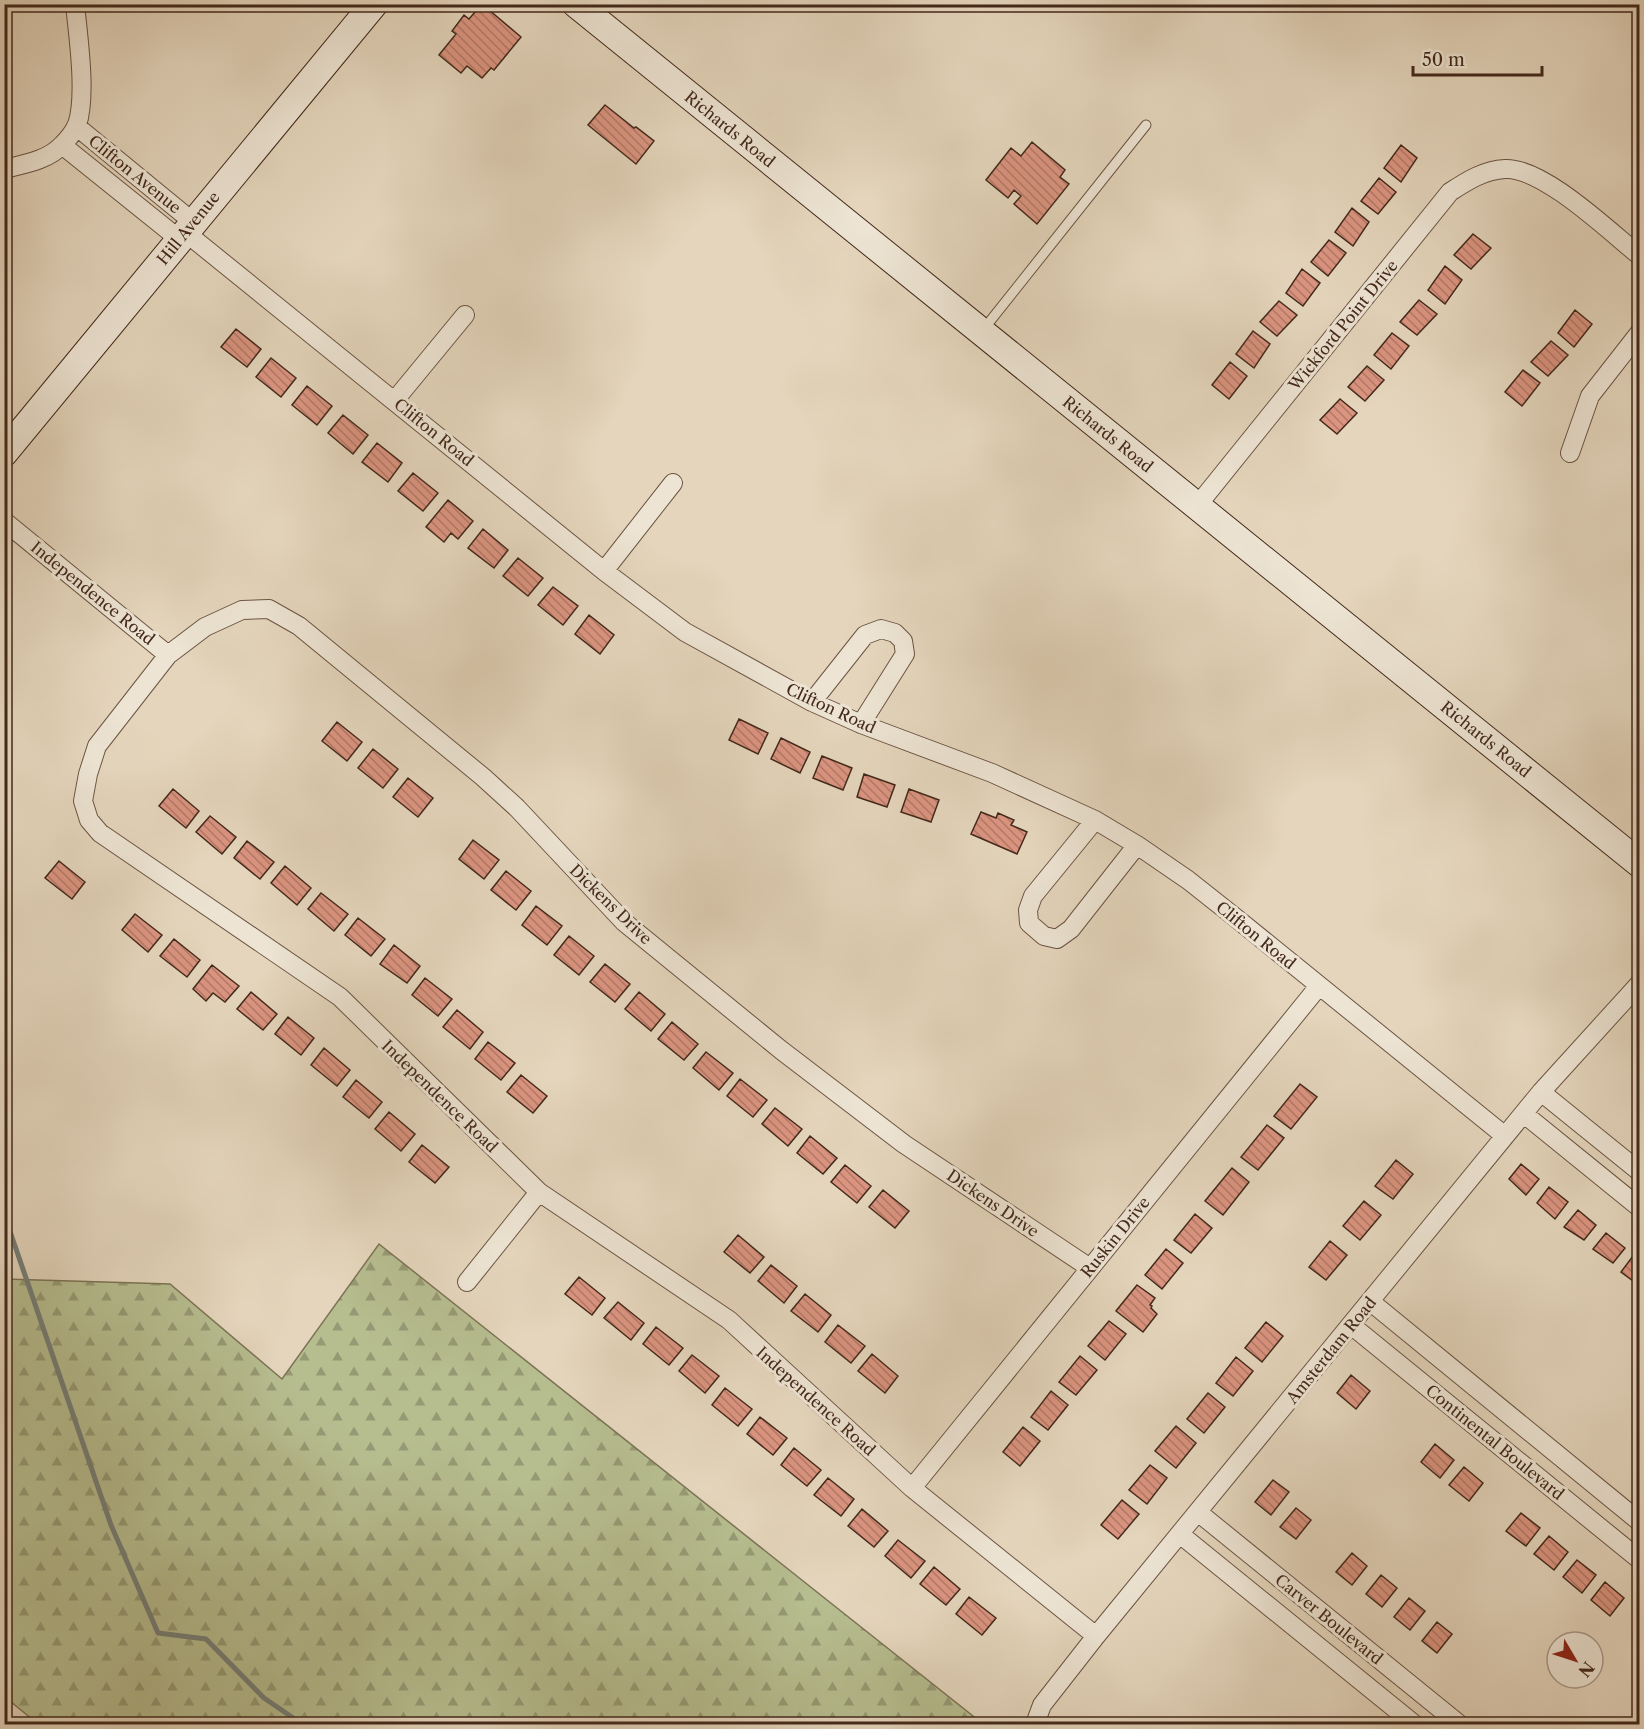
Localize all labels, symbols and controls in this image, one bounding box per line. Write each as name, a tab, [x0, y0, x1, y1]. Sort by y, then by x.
scale bar	[1413, 39, 1542, 77]
text: 50 m	[1422, 49, 1465, 71]
street label: Richards Road	[681, 86, 779, 172]
street label: Clifton Avenue	[85, 131, 185, 217]
street label: Hill Avenue	[152, 187, 224, 269]
street label: Wickford Point Drive	[1284, 256, 1402, 395]
street label: Richards Road	[1059, 391, 1157, 477]
street label: Clifton Road	[390, 394, 478, 470]
street label: Independence Road	[27, 537, 159, 649]
street label: Clifton Road	[783, 679, 879, 738]
street label: Richards Road	[1437, 696, 1535, 782]
street label: Dickens Drive	[566, 860, 656, 948]
street label: Clifton Road	[1212, 897, 1300, 973]
street label: Independence Road	[378, 1035, 502, 1157]
street label: Dickens Drive	[943, 1165, 1043, 1241]
street label: Ruskin Drive	[1076, 1192, 1154, 1282]
street label: Amsterdam Road	[1281, 1292, 1380, 1408]
street label: Independence Road	[752, 1342, 880, 1460]
street label: Continental Boulevard	[1422, 1380, 1568, 1504]
street label: Carver Boulevard	[1271, 1570, 1387, 1669]
north arrow	[1545, 1630, 1605, 1690]
text: N	[1574, 1658, 1599, 1681]

